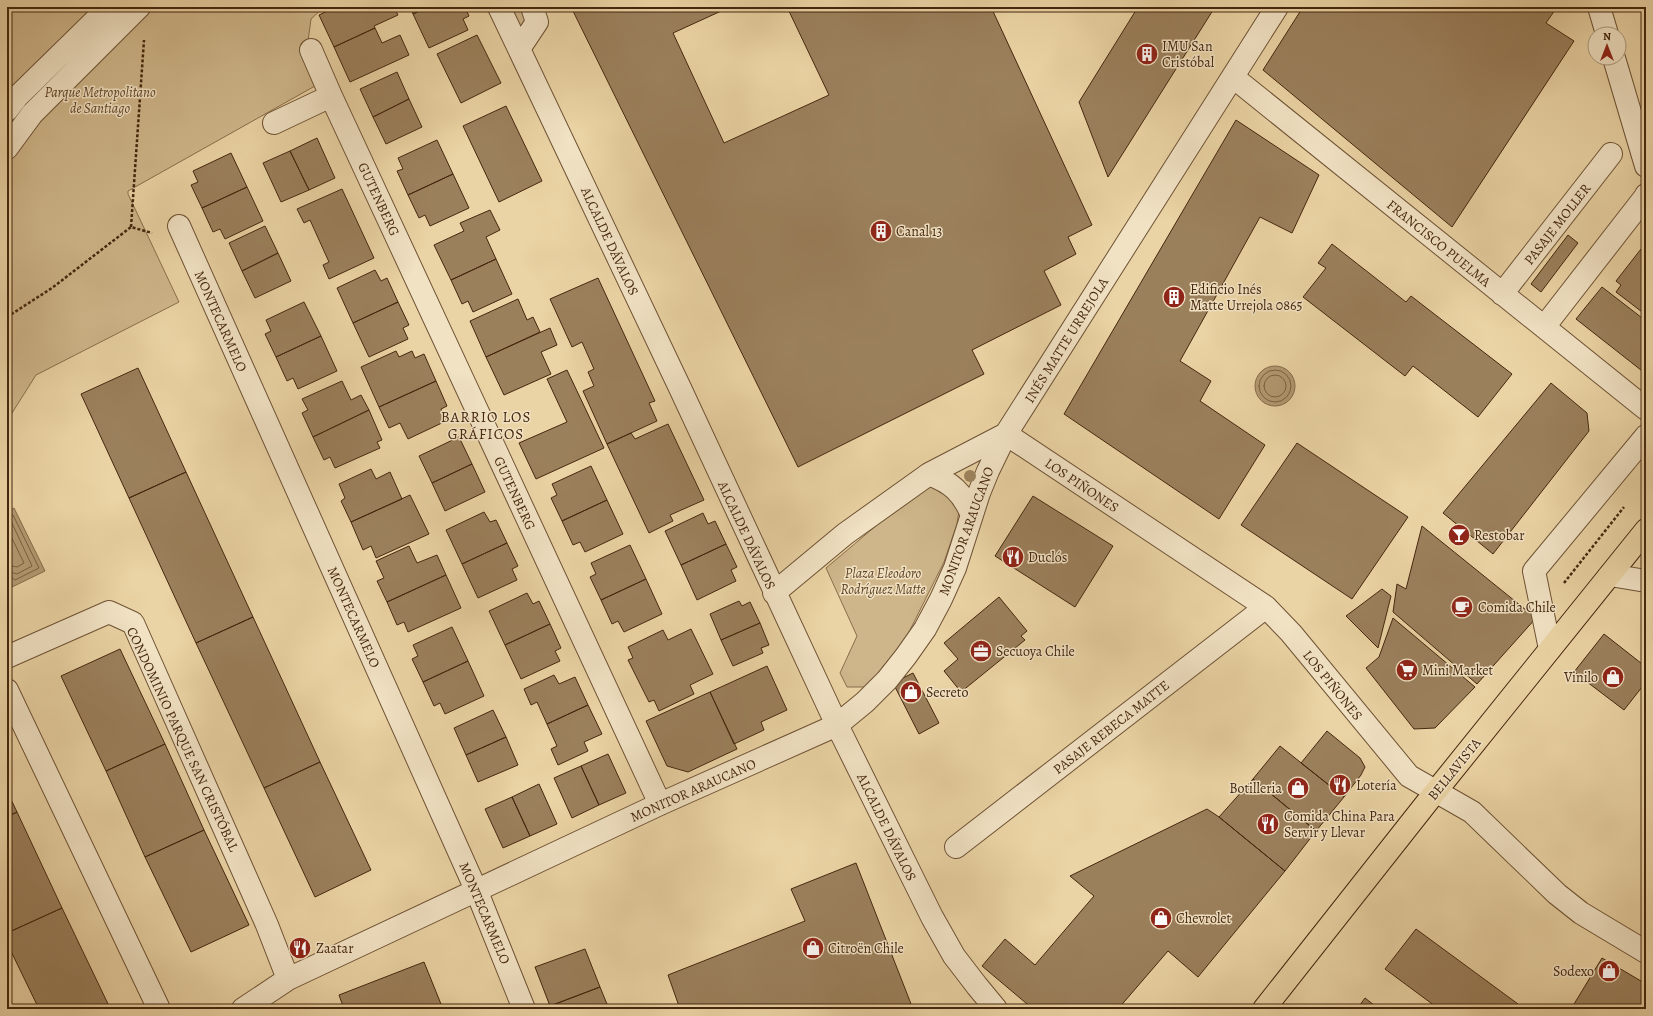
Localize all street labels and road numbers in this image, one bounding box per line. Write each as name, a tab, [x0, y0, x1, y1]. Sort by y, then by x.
street label: GUTENBERG	[353, 159, 404, 239]
street label: PASAJE MOLLER	[1520, 179, 1595, 269]
street label: ALCALDE DÁVALOS	[576, 183, 643, 298]
street label: FRANCISCO PUELMA	[1383, 195, 1495, 292]
street label: MONTECARMELO	[190, 267, 252, 375]
street label: INÉS MATTE URREJOLA	[1020, 273, 1113, 407]
street label: GUTENBERG	[489, 453, 540, 533]
street label: LOS PIÑONES	[1041, 454, 1122, 517]
street label: MONITOR ARAUCANO	[934, 464, 999, 598]
street label: ALCALDE DÁVALOS	[713, 477, 780, 592]
street label: MONTECARMELO	[323, 563, 385, 671]
street label: CONDOMINIO PARQUE SAN CRISTÓBAL	[122, 624, 243, 855]
street label: LOS PIÑONES	[1298, 646, 1367, 724]
street label: PASAJE REBECA MATTE	[1049, 676, 1173, 779]
street label: BELLAVISTA	[1423, 734, 1486, 804]
street label: MONITOR ARAUCANO	[627, 754, 759, 827]
street label: ALCALDE DÁVALOS	[852, 769, 921, 884]
street label: MONTECARMELO	[454, 859, 515, 967]

